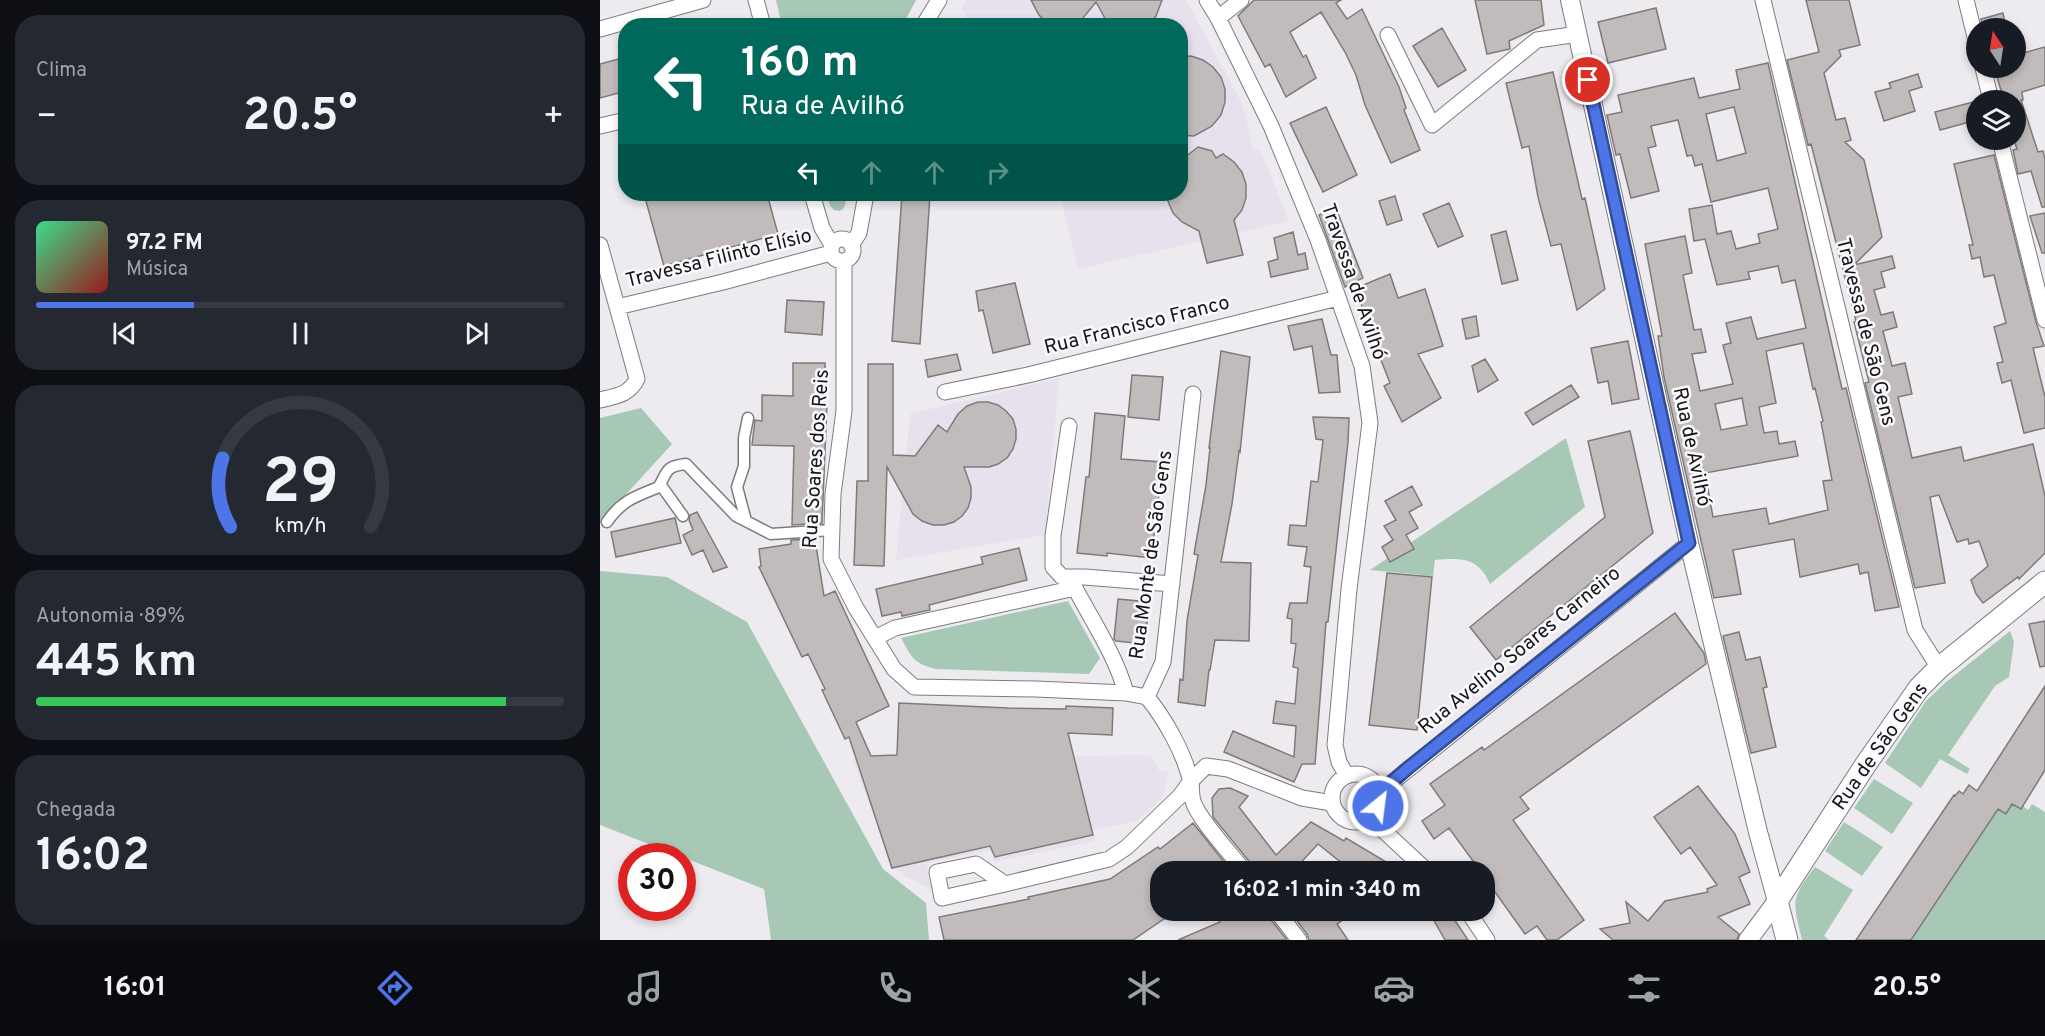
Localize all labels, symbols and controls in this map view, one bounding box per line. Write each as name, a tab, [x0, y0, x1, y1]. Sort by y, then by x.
north arrow	[1966, 18, 2026, 78]
map controls	[1966, 18, 2026, 150]
text: 160 m	[741, 38, 859, 91]
icon: left	[642, 42, 720, 120]
pin	[1562, 54, 1613, 105]
text: Clima	[36, 58, 87, 84]
icon: arrive	[1571, 63, 1604, 96]
text: 20.5°	[243, 89, 357, 146]
text: Rua de Avilhó	[741, 90, 905, 124]
button: layers	[1966, 90, 2026, 150]
text: −	[36, 97, 57, 139]
text: +	[543, 97, 564, 139]
icon: left	[792, 156, 825, 189]
icon: ahead	[855, 156, 888, 189]
icon: ahead	[918, 156, 951, 189]
icon: right	[981, 156, 1014, 189]
street label: Travessa de Avilhó	[1314, 200, 1392, 364]
street label: Travessa Filinto Elísio	[623, 223, 815, 295]
text: 97.2 FM	[126, 230, 203, 257]
street label: Travessa de São Gens	[1829, 235, 1901, 429]
text: Música	[126, 257, 188, 283]
street label: Rua Francisco Franco	[1042, 290, 1232, 362]
icon: previous	[108, 317, 141, 350]
icon: pause	[284, 317, 317, 350]
icon: next	[460, 317, 493, 350]
street label: Rua Soares dos Reis	[798, 368, 836, 550]
street label: Rua de Avilhó	[1666, 385, 1716, 509]
text: 29	[262, 446, 338, 525]
street label: Rua Monte de São Gens	[1124, 449, 1180, 661]
text: km/h	[274, 513, 326, 540]
street label: Rua Avelino Soares Carneiro	[1413, 561, 1627, 741]
text: Autonomia · 89%	[36, 604, 185, 630]
text: 445 km	[36, 635, 197, 692]
street label: Rua de São Gens	[1827, 678, 1935, 816]
position arrow	[1346, 774, 1410, 838]
text: Chegada	[36, 798, 116, 824]
text: 16:02	[36, 829, 150, 886]
speed limit sign: 30	[618, 843, 696, 921]
text: 16:02 · 1 min · 340 m	[1224, 877, 1421, 904]
icon: directions	[374, 967, 416, 1009]
icon: music	[624, 967, 666, 1009]
icon: phone	[874, 967, 916, 1009]
icon: climate	[1123, 967, 1165, 1009]
icon: car	[1373, 967, 1415, 1009]
icon: filters	[1623, 967, 1665, 1009]
text: 16:01	[104, 971, 166, 1005]
text: 20.5°	[1873, 971, 1941, 1005]

